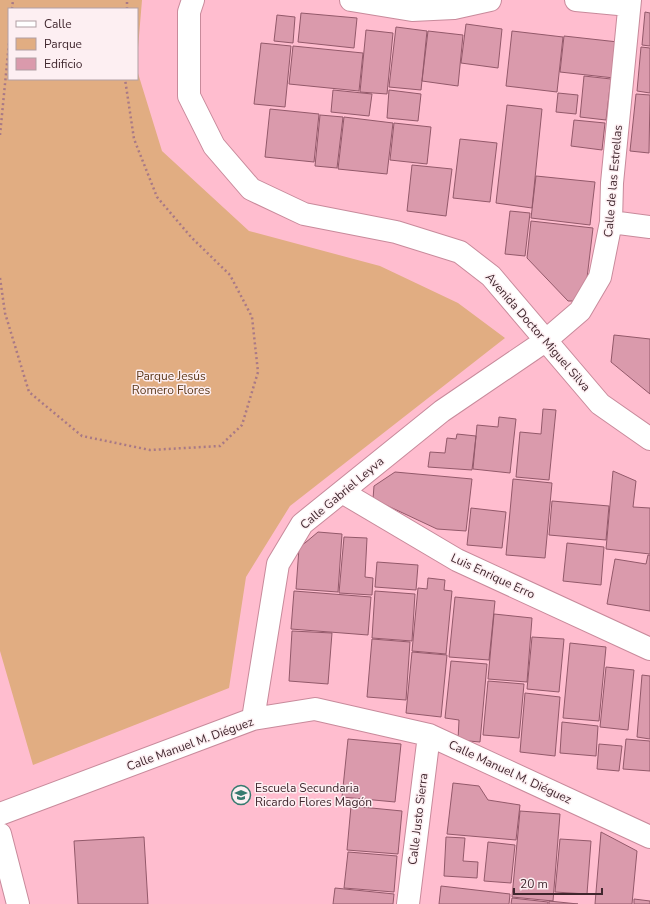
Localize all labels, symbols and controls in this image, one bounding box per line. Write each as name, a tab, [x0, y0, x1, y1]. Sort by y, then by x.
legend	[8, 8, 138, 80]
text: Calle	[44, 16, 72, 32]
text: Parque	[44, 36, 82, 52]
text: Edificio	[44, 56, 83, 72]
street label: Calle de las Estrellas	[600, 124, 626, 238]
street label: Avenida Doctor Miguel Silva	[482, 269, 594, 395]
park label: Parque Jesús Romero Flores	[132, 368, 210, 398]
street label: Calle Gabriel Leyva	[297, 453, 387, 533]
street label: Luis Enrique Erro	[448, 550, 538, 603]
street label: Calle Manuel M. Diéguez	[124, 713, 256, 774]
street label: Calle Manuel M. Diéguez	[446, 736, 574, 808]
street label: Calle Justo Sierra	[404, 772, 432, 866]
place label: Escuela Secundaria Ricardo Flores Magón	[255, 780, 372, 810]
school or university icon: Escuela Secundaria Ricardo Flores Magón	[230, 784, 252, 806]
scale bar	[514, 870, 602, 896]
text: 20 m	[520, 876, 548, 892]

